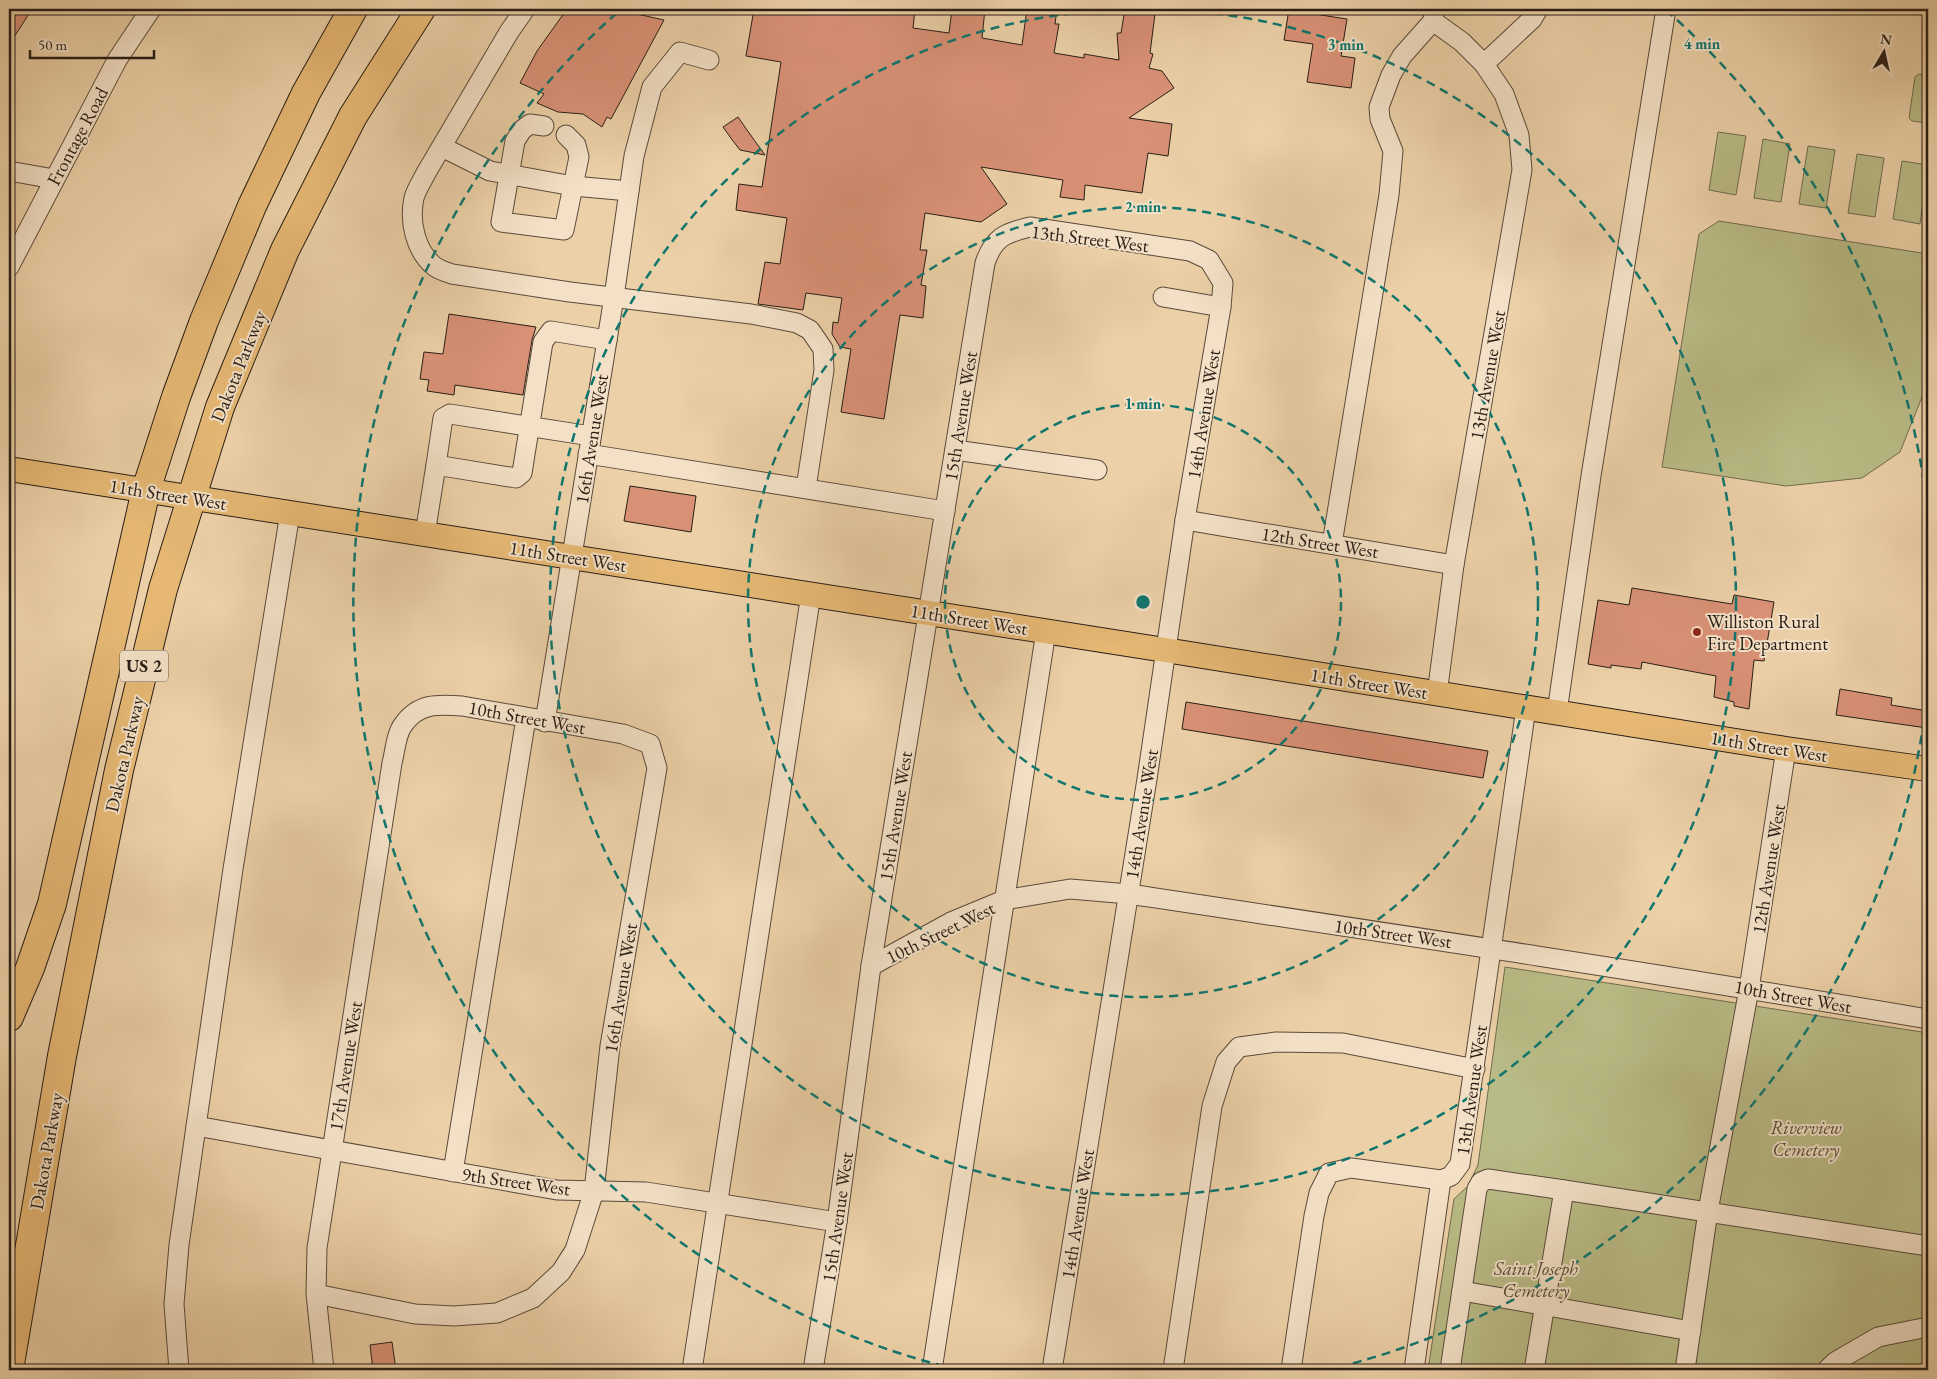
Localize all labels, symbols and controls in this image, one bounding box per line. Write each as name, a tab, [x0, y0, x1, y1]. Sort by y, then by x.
scale bar	[30, 28, 154, 60]
north arrow	[1860, 28, 1910, 78]
text: N	[1879, 29, 1894, 49]
text: 4 min	[1684, 34, 1721, 53]
text: 50 m	[38, 35, 67, 54]
text: 3 min	[1328, 35, 1365, 54]
street label: Frontage Road	[41, 82, 114, 190]
text: 2 min	[1125, 197, 1162, 216]
street label: 13th Street West	[1030, 219, 1150, 258]
street label: Dakota Parkway	[205, 306, 272, 426]
street label: 13th Avenue West	[1464, 308, 1511, 442]
street label: 14th Avenue West	[1181, 347, 1226, 481]
street label: 15th Avenue West	[938, 349, 983, 483]
street label: 16th Avenue West	[569, 372, 614, 506]
text: 1 min	[1125, 394, 1162, 413]
street label: 11th Street West	[108, 473, 228, 516]
street label: 12th Street West	[1260, 521, 1380, 564]
street label: 11th Street West	[508, 535, 628, 578]
centre of rings	[1134, 593, 1152, 611]
street label: 11th Street West	[909, 598, 1029, 641]
place label: Williston Rural Fire Department	[1707, 609, 1828, 656]
marker: Williston Rural Fire Department	[1691, 626, 1703, 638]
road number: US 2	[120, 650, 168, 681]
street label: 11th Street West	[1309, 662, 1429, 705]
street label: Dakota Parkway	[99, 693, 150, 815]
street label: 10th Street West	[466, 695, 587, 740]
street label: 11th Street West	[1709, 725, 1829, 768]
street label: 14th Avenue West	[1119, 747, 1164, 881]
street label: 15th Avenue West	[873, 749, 918, 883]
street label: 12th Avenue West	[1746, 802, 1791, 936]
street label: 10th Street West	[882, 895, 999, 970]
street label: 10th Street West	[1333, 913, 1453, 954]
street label: 16th Avenue West	[598, 921, 643, 1055]
street label: 10th Street West	[1732, 974, 1853, 1019]
street label: 17th Avenue West	[323, 999, 368, 1133]
street label: 13th Avenue West	[1450, 1023, 1493, 1157]
street label: Dakota Parkway	[24, 1090, 69, 1212]
park label: Riverview Cemetery	[1770, 1115, 1842, 1162]
street label: 14th Avenue West	[1055, 1147, 1100, 1281]
street label: 15th Avenue West	[816, 1150, 859, 1284]
street label: 9th Street West	[460, 1162, 572, 1201]
park label: Saint Joseph Cemetery	[1493, 1256, 1578, 1303]

